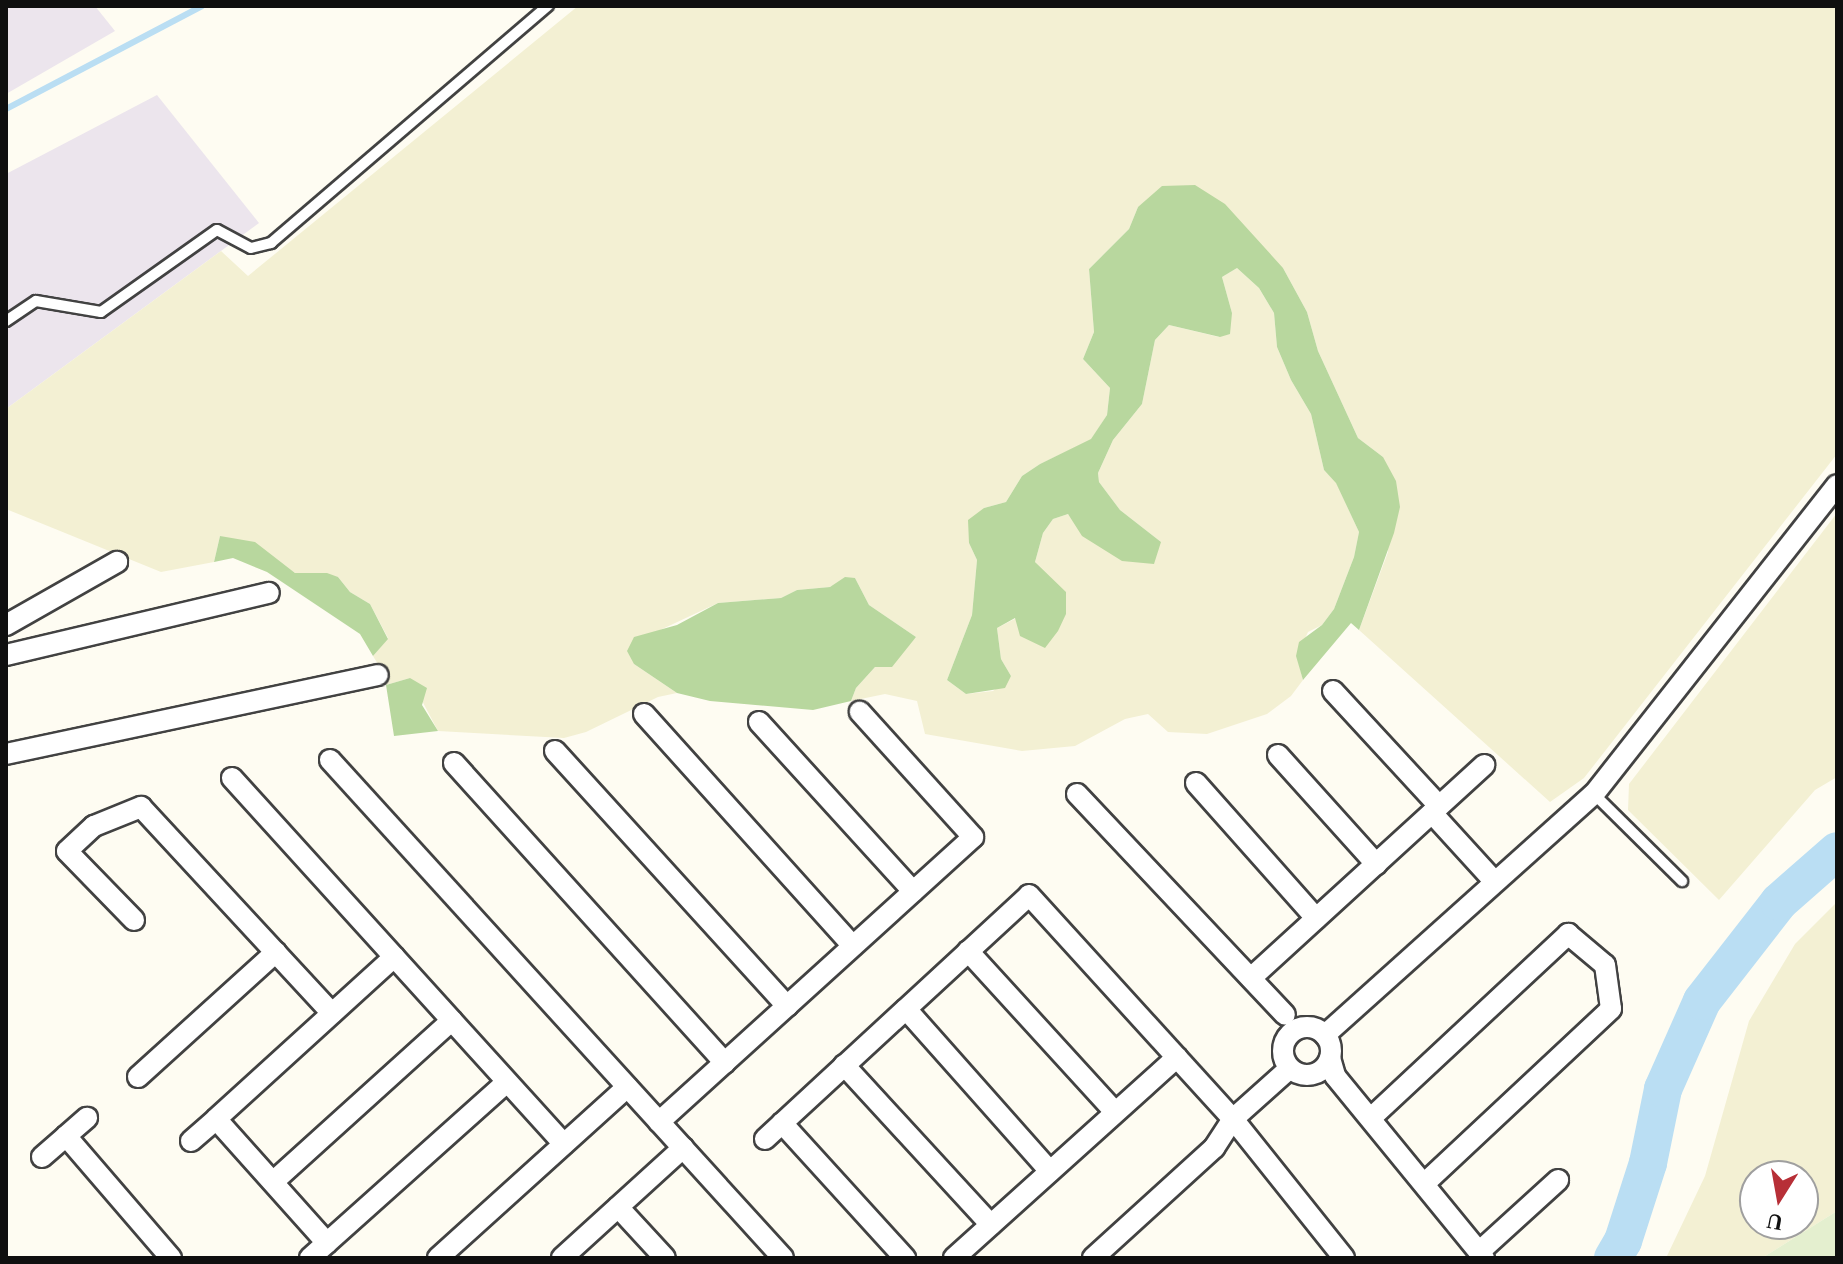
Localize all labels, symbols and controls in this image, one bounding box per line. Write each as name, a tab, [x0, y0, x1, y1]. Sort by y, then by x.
north arrow	[1739, 1160, 1819, 1240]
text: U	[1765, 1208, 1785, 1236]

